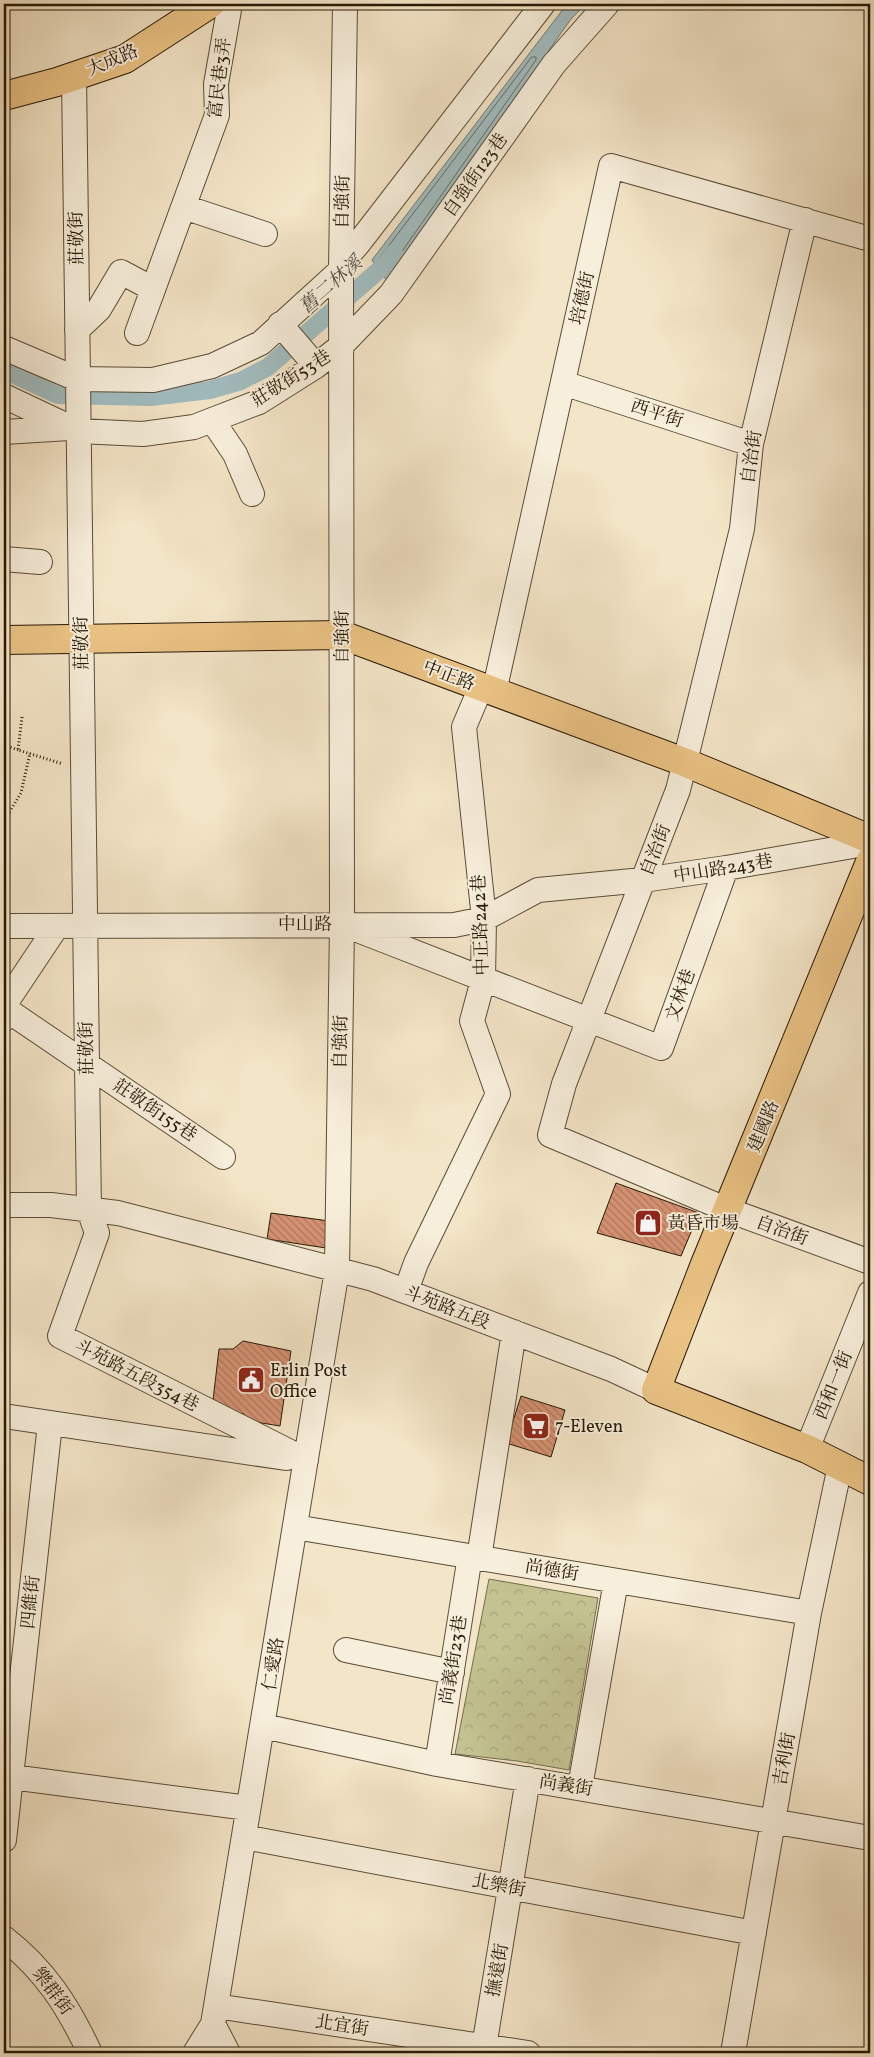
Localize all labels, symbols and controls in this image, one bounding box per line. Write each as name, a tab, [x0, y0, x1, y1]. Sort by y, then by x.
street label: 富民巷3弄	[203, 36, 238, 120]
street label: 大成路	[83, 39, 142, 83]
street label: 自強街123巷	[438, 129, 514, 223]
street label: 自強街	[331, 175, 356, 229]
street label: 莊敬街	[65, 211, 90, 265]
water label: 舊二林溪	[294, 249, 370, 320]
street label: 培德街	[565, 269, 602, 327]
street label: 莊敬街53巷	[247, 345, 337, 414]
street label: 西平街	[627, 394, 686, 435]
street label: 自治街	[736, 429, 769, 486]
street label: 自強街	[331, 610, 356, 664]
street label: 莊敬街	[70, 616, 95, 670]
street label: 中正路	[419, 655, 478, 698]
street label: 自治街	[635, 821, 678, 880]
street label: 中山路243巷	[672, 849, 775, 890]
street label: 中正路242巷	[467, 874, 496, 976]
street label: 中山路	[278, 913, 332, 938]
street label: 文林巷	[660, 966, 702, 1025]
street label: 自強街	[329, 1015, 354, 1069]
street label: 莊敬街	[75, 1021, 100, 1075]
street label: 莊敬街155巷	[107, 1074, 201, 1149]
street label: 建國路	[743, 1097, 786, 1156]
shop icon: 黃昏市場	[633, 1208, 663, 1238]
street label: 自治街	[752, 1210, 811, 1252]
place label: 黃昏市場	[667, 1212, 739, 1237]
street label: 斗苑路五段	[400, 1281, 493, 1336]
street label: 斗苑路五段354巷	[70, 1334, 203, 1418]
street label: 西和一街	[809, 1348, 859, 1424]
place label: Erlin Post Office	[270, 1359, 347, 1405]
public building icon: Erlin Post Office	[236, 1365, 266, 1395]
supermarket icon: 7-Eleven	[521, 1411, 551, 1441]
place label: 7-Eleven	[555, 1415, 623, 1440]
street label: 尚德街	[523, 1555, 580, 1588]
street label: 四維街	[16, 1574, 47, 1630]
street label: 尚義街23巷	[435, 1614, 474, 1707]
street label: 仁愛路	[258, 1636, 291, 1693]
street label: 吉利街	[768, 1731, 802, 1788]
street label: 尚義街	[537, 1770, 594, 1803]
street label: 北樂街	[470, 1869, 528, 1904]
street label: 撫遠街	[481, 1942, 515, 1999]
street label: 樂群街	[26, 1963, 78, 2021]
street label: 北宜街	[313, 2010, 370, 2043]

